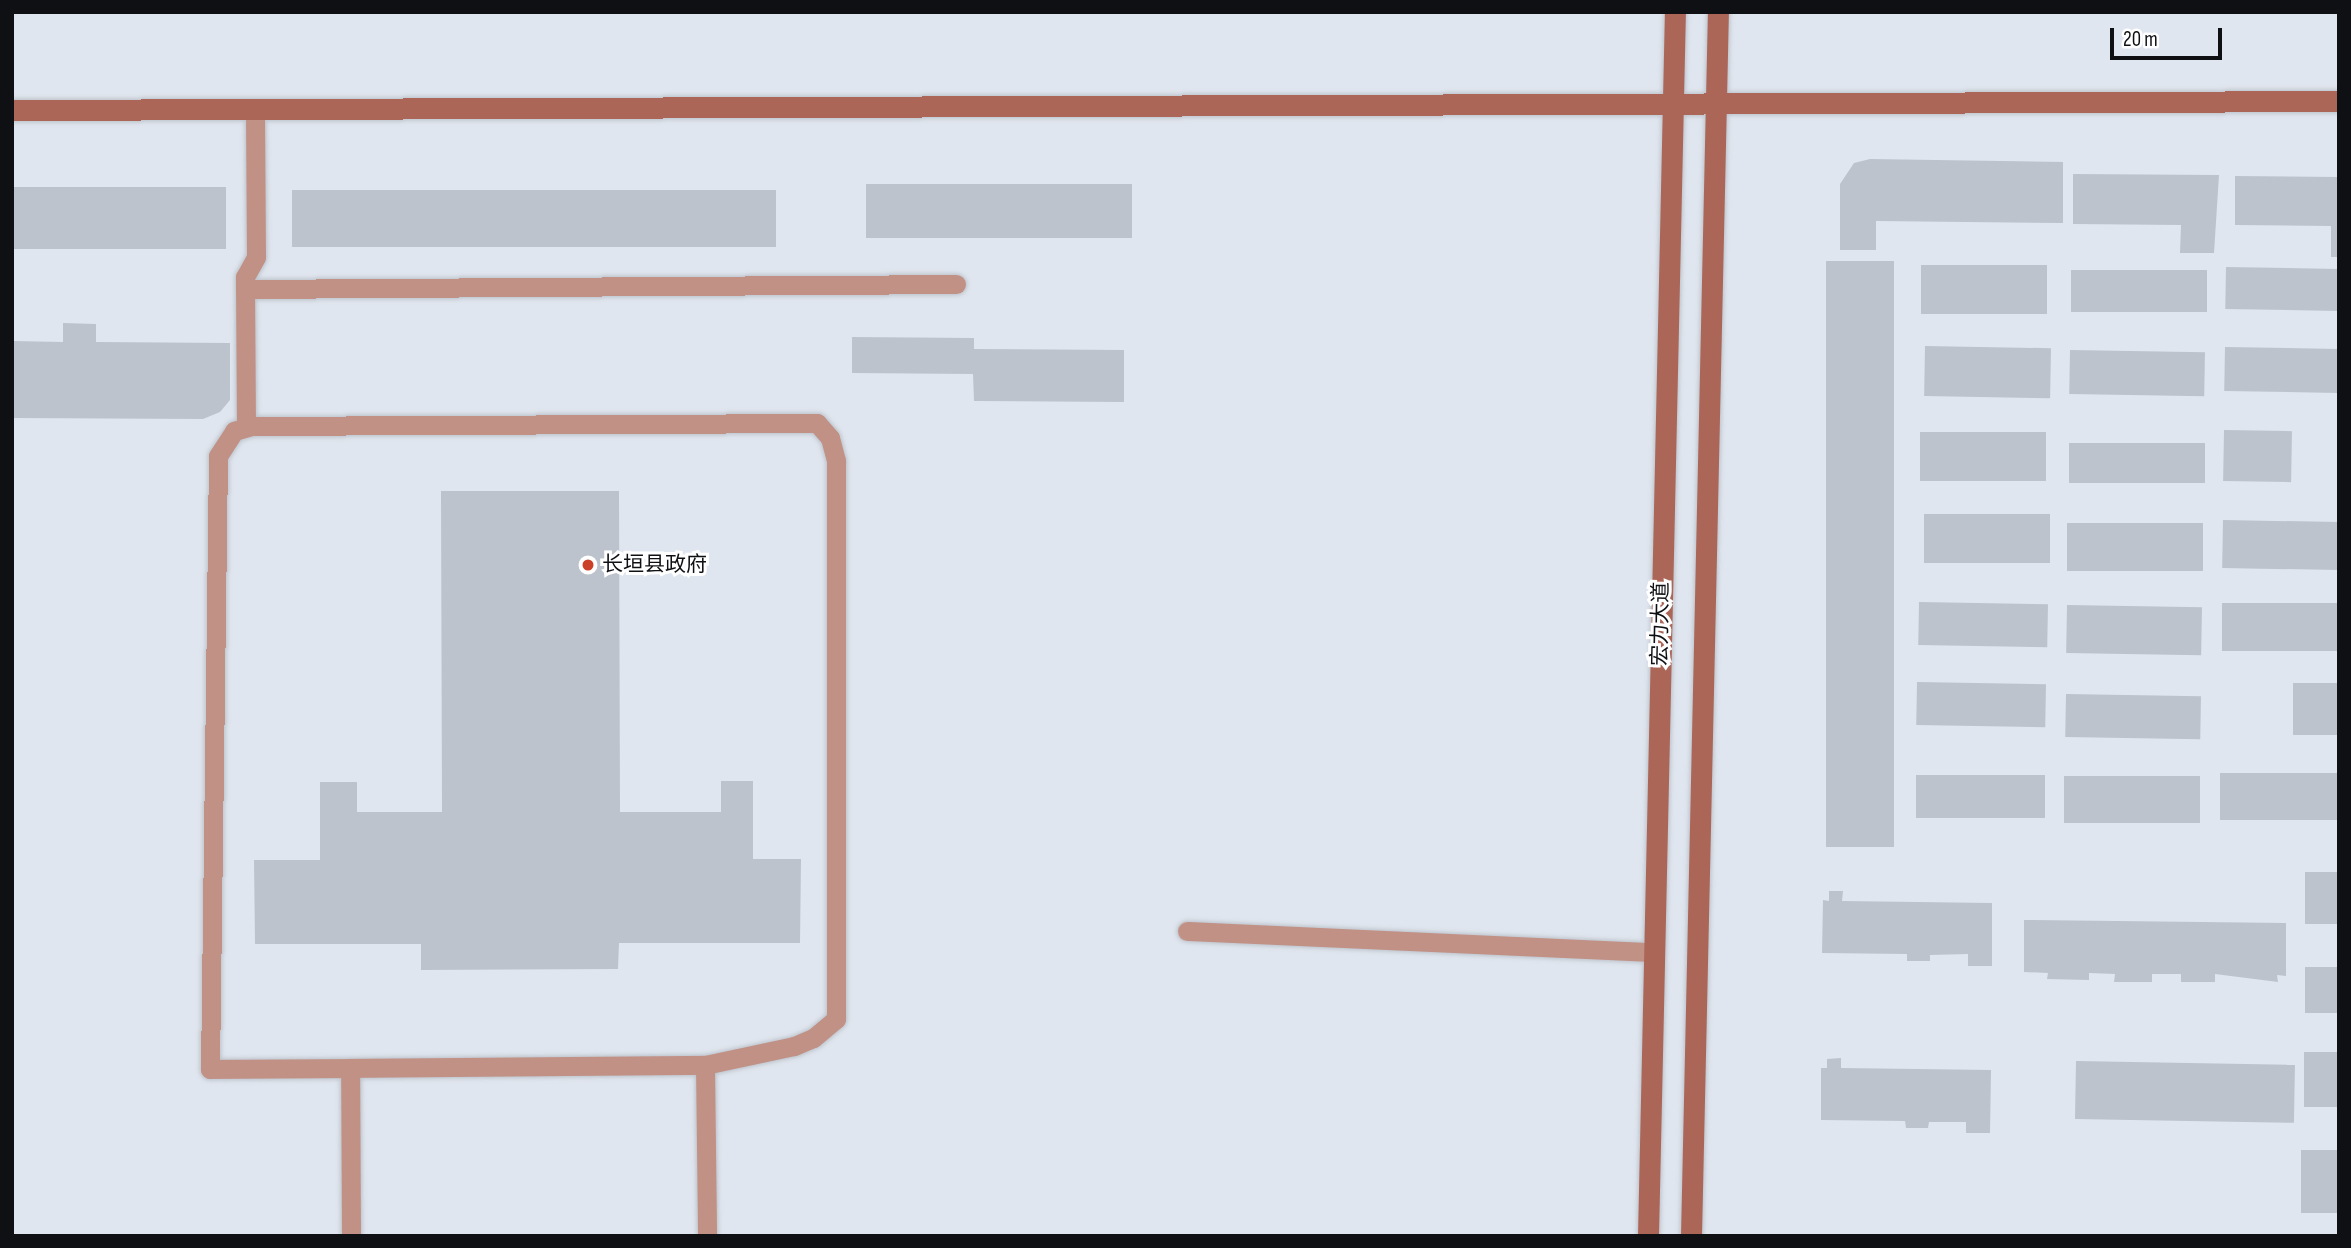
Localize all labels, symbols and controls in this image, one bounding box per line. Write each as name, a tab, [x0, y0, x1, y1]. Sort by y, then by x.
scale bar	[2113, 14, 2225, 58]
text: 20 m	[2123, 27, 2158, 52]
place label: 长垣县政府	[602, 552, 707, 578]
marker: 长垣县政府	[580, 557, 596, 573]
street label: 宏力大道	[1648, 582, 1674, 666]

